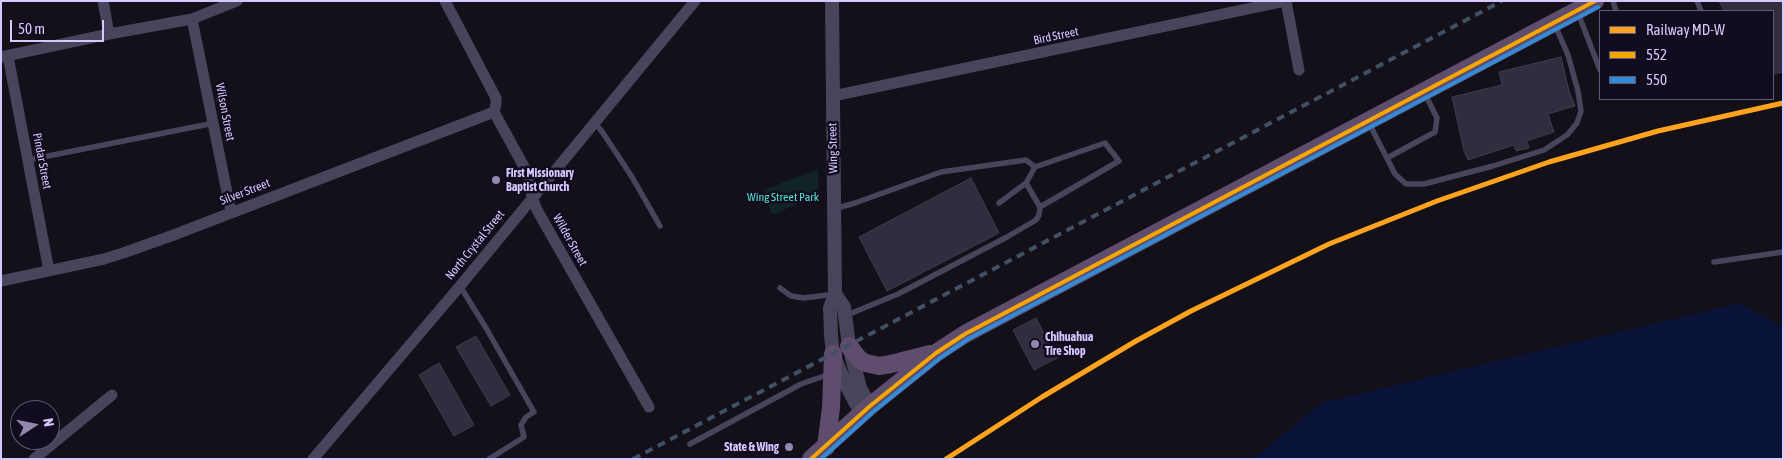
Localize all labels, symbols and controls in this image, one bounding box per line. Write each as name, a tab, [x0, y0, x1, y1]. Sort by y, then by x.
scale bar	[12, 10, 106, 42]
legend	[1599, 10, 1774, 100]
text: 50 m	[18, 20, 45, 37]
text: Railway MD-W	[1646, 21, 1725, 38]
street label: Bird Street	[1032, 24, 1080, 48]
text: 552	[1646, 46, 1667, 63]
text: 550	[1646, 71, 1667, 88]
street label: Wilson Street	[212, 82, 238, 142]
street label: Wing Street	[825, 123, 841, 173]
street label: Pindar Street	[29, 132, 55, 190]
place label: First Missionary Baptist Church	[506, 166, 574, 194]
marker: First Missionary Baptist Church	[490, 174, 502, 186]
street label: Silver Street	[218, 176, 272, 208]
park label: Wing Street Park	[747, 190, 819, 204]
street label: North Crystal Street	[443, 207, 507, 283]
street label: Wilder Street	[550, 212, 590, 268]
place label: Chihuahua Tire Shop	[1045, 330, 1093, 358]
marker: Chihuahua Tire Shop	[1029, 338, 1041, 350]
north arrow	[10, 400, 60, 450]
text: N	[40, 417, 57, 428]
place label: State & Wing	[724, 440, 779, 454]
marker: State & Wing	[783, 441, 795, 453]

